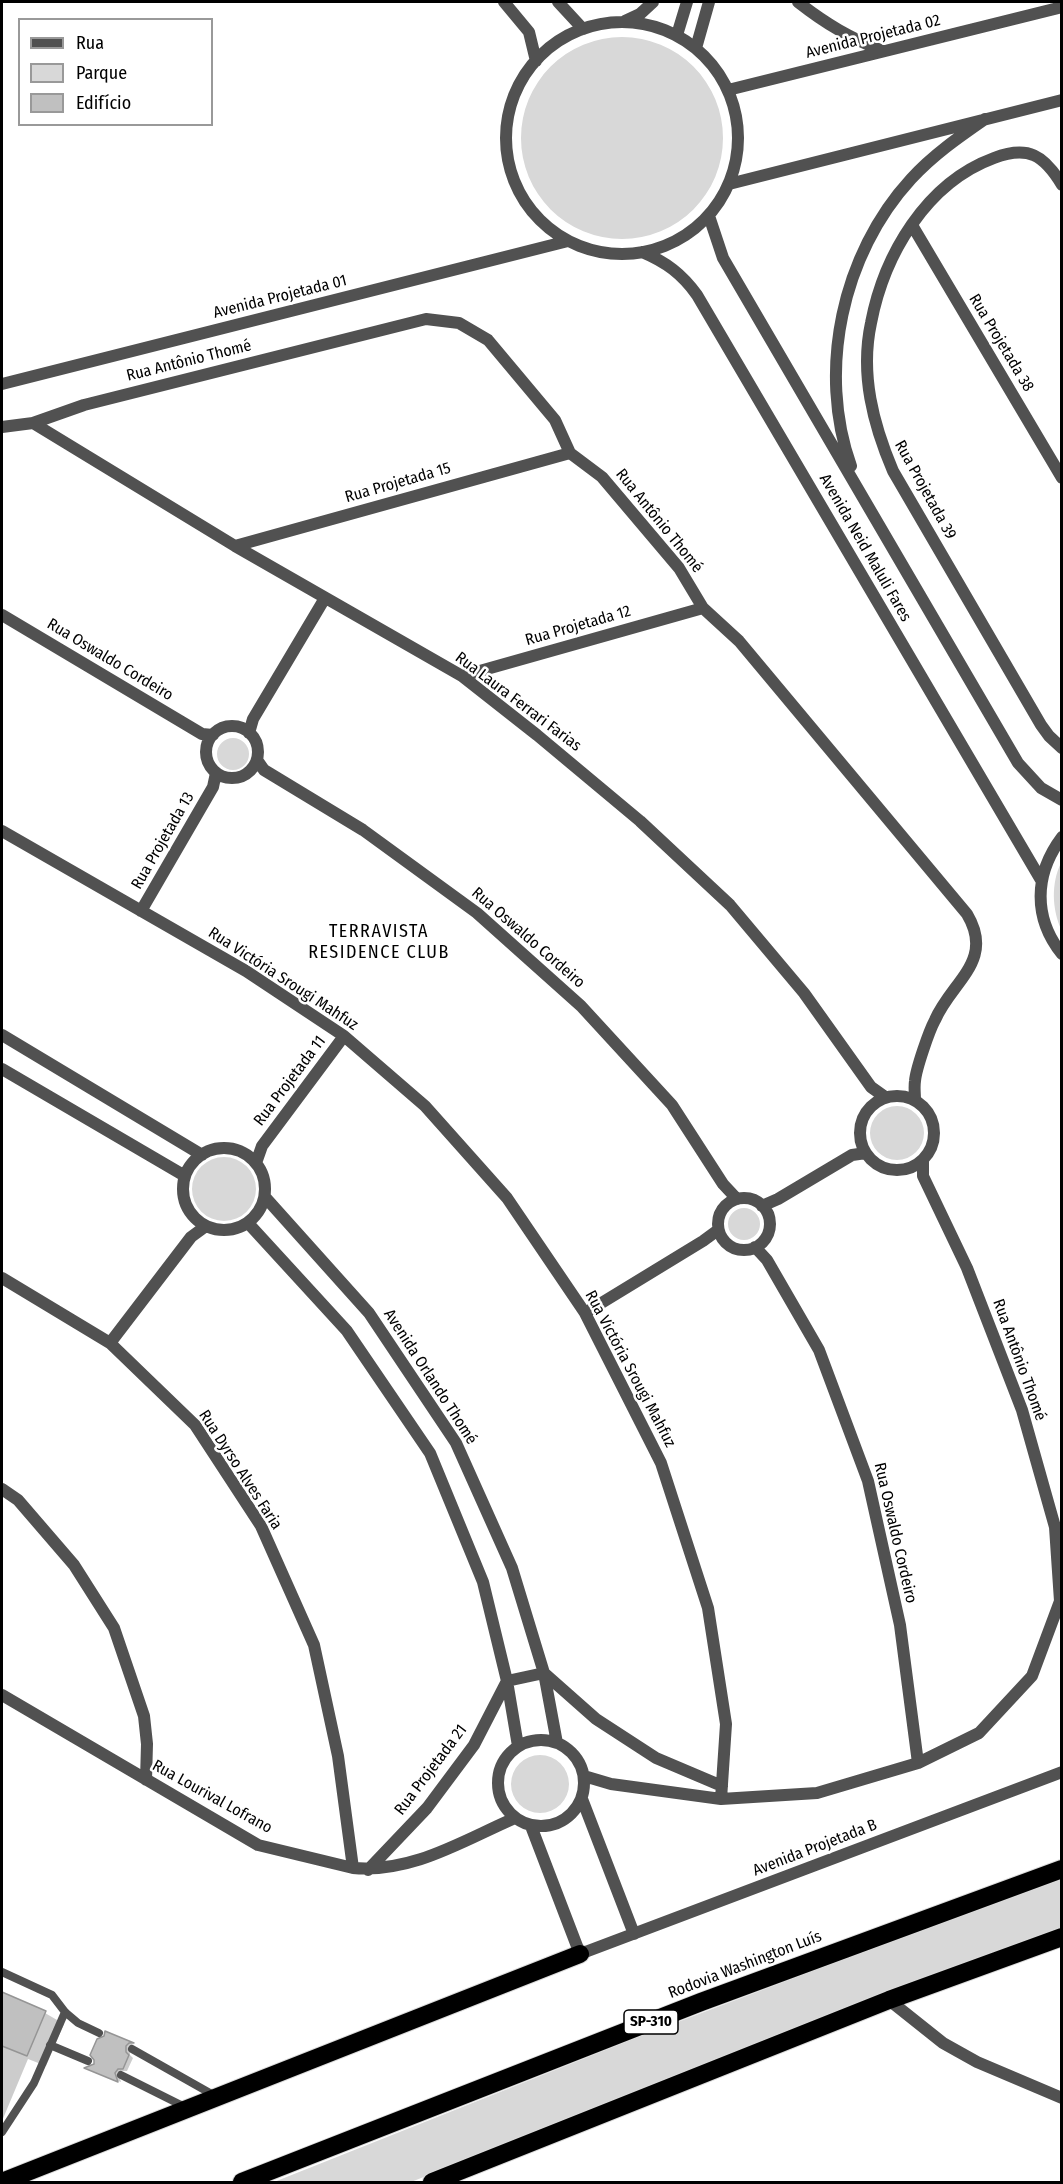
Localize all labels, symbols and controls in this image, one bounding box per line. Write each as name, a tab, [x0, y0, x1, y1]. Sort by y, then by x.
street label: Avenida Projetada 02	[804, 11, 942, 63]
legend	[18, 18, 213, 126]
text: Rua	[76, 32, 104, 54]
text: Parque	[76, 62, 127, 84]
text: Edifício	[76, 92, 131, 114]
street label: Avenida Projetada 01	[211, 271, 349, 323]
street label: Rua Projetada 38	[964, 291, 1038, 395]
street label: Rua Antônio Thomé	[125, 336, 253, 386]
street label: Rua Projetada 39	[890, 437, 960, 543]
street label: Rua Projetada 15	[343, 459, 453, 507]
street label: Rua Antônio Thomé	[611, 465, 707, 577]
street label: Avenida Neid Maluli Fares	[815, 471, 915, 625]
street label: Rua Projetada 12	[523, 602, 633, 650]
street label: Rua Oswaldo Cordeiro	[43, 615, 177, 705]
street label: Rua Laura Ferrari Farias	[451, 648, 585, 756]
street label: Rua Projetada 13	[127, 789, 199, 893]
street label: Rua Oswaldo Cordeiro	[467, 884, 589, 992]
district label: TERRAVISTA RESIDENCE CLUB	[308, 921, 450, 964]
street label: Rua Victória Srougi Mahfuz	[204, 923, 362, 1035]
street label: Rua Projetada 11	[250, 1032, 330, 1130]
street label: Rua Victória Srougi Mahfuz	[581, 1287, 679, 1451]
street label: Rua Antônio Thomé	[988, 1297, 1050, 1423]
street label: Avenida Orlando Thomé	[379, 1306, 481, 1448]
street label: Rua Dyrso Alves Faria	[194, 1407, 286, 1533]
street label: Rua Oswaldo Cordeiro	[869, 1461, 921, 1605]
street label: Rua Projetada 21	[391, 1721, 471, 1819]
street label: Rua Lourival Lofrano	[149, 1756, 275, 1838]
street label: Avenida Projetada B	[750, 1815, 880, 1881]
street label: Rodovia Washington Luís	[666, 1927, 824, 2003]
road number: SP-310	[624, 2010, 678, 2034]

